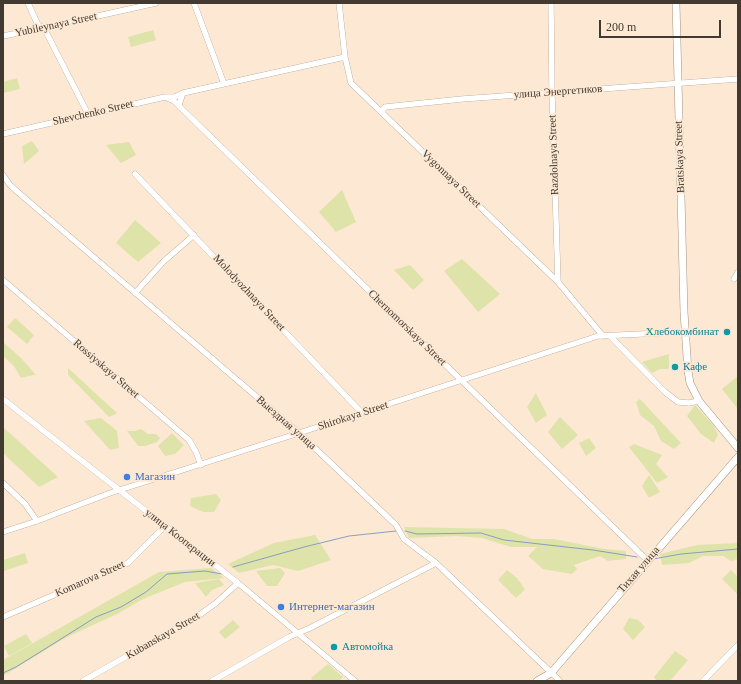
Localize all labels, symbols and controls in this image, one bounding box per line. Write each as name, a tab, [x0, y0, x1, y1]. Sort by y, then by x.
street label: Yubileynaya Street	[14, 10, 98, 40]
scale bar	[601, 12, 723, 38]
text: 200 m	[606, 20, 636, 34]
street label: улица Энергетиков	[513, 82, 603, 102]
street label: Shevchenko Street	[51, 97, 135, 129]
street label: Razdolnaya Street	[546, 115, 562, 195]
street label: Bratskaya Street	[672, 121, 688, 193]
street label: Vygonnaya Street	[418, 147, 484, 211]
street label: Molodyozhnaya Street	[210, 252, 288, 334]
street label: Chernomorskaya Street	[365, 287, 449, 369]
place label: Хлебокомбинат	[646, 325, 719, 339]
marker: Хлебокомбинат	[722, 327, 732, 337]
street label: Rossiyskaya Street	[70, 337, 142, 401]
place label: Кафе	[683, 360, 707, 374]
marker: Кафе	[670, 362, 680, 372]
street label: Выездная улица	[253, 393, 319, 453]
street label: Shirokaya Street	[316, 398, 390, 434]
place label: Магазин	[135, 470, 175, 484]
marker: Магазин	[122, 472, 132, 482]
street label: улица Кооперации	[142, 506, 218, 570]
street label: Тихая улица	[615, 544, 663, 596]
street label: Komarova Street	[53, 558, 127, 600]
place label: Интернет-магазин	[289, 600, 375, 614]
marker: Интернет-магазин	[276, 602, 286, 612]
street label: Kubanskaya Street	[124, 610, 202, 662]
place label: Автомойка	[342, 640, 393, 654]
marker: Автомойка	[329, 642, 339, 652]

